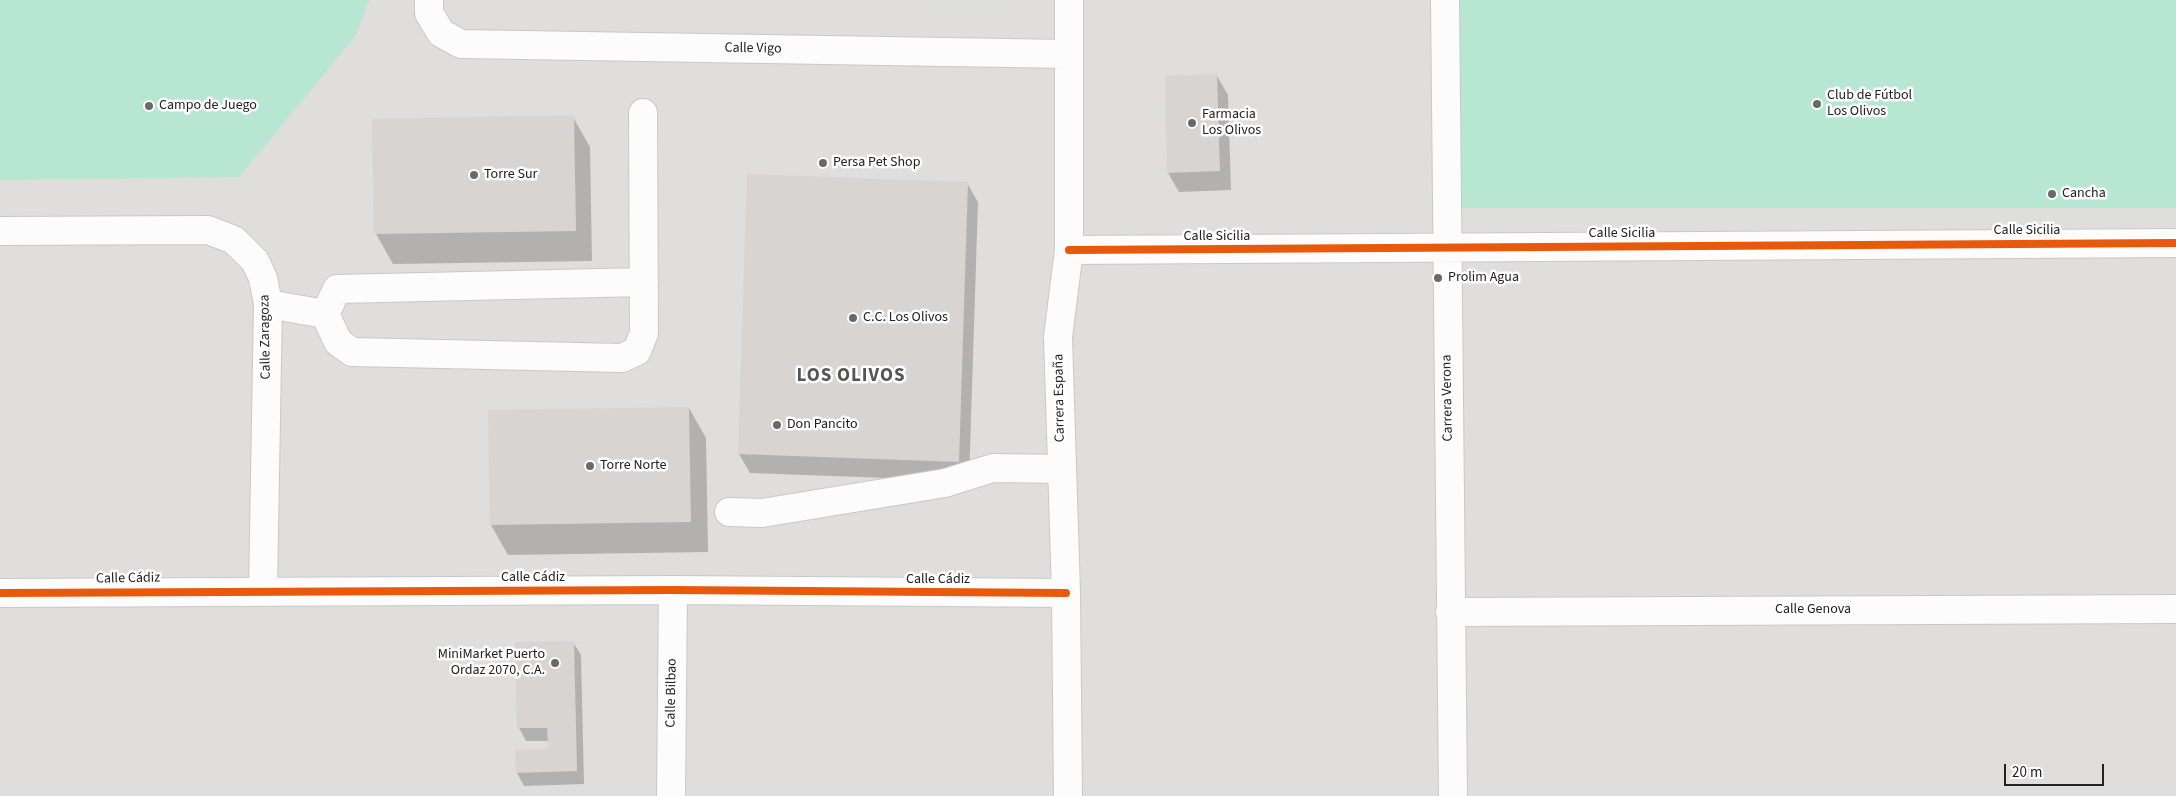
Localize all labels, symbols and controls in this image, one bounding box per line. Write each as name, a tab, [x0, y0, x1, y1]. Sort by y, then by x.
street label: Calle Vigo	[724, 40, 782, 58]
place label: Club de Fútbol Los Olivos	[1827, 88, 1912, 120]
place label: Campo de Juego	[159, 98, 257, 114]
marker: Club de Fútbol Los Olivos	[1811, 98, 1823, 110]
marker: Campo de Juego	[143, 100, 155, 112]
place label: Farmacia Los Olivos	[1202, 107, 1261, 140]
marker: Farmacia Los Olivos	[1186, 117, 1198, 129]
place label: Persa Pet Shop	[833, 155, 920, 171]
marker: Persa Pet Shop	[817, 157, 829, 169]
place label: Torre Sur	[484, 167, 537, 183]
marker: Torre Sur	[468, 169, 480, 181]
place label: Cancha	[2062, 186, 2106, 202]
marker: Cancha	[2046, 188, 2058, 200]
street label: Calle Sicilia	[1994, 223, 2060, 239]
street label: Calle Sicilia	[1589, 226, 1655, 242]
street label: Calle Sicilia	[1184, 229, 1250, 245]
place label: Prolim Agua	[1448, 270, 1519, 286]
marker: Prolim Agua	[1432, 272, 1444, 284]
street label: Calle Zaragoza	[257, 294, 275, 380]
place label: C.C. Los Olivos	[863, 310, 948, 326]
marker: C.C. Los Olivos	[847, 312, 859, 324]
street label: Carrera España	[1051, 354, 1069, 442]
street label: Carrera Verona	[1439, 354, 1457, 442]
district label: LOS OLIVOS	[795, 366, 907, 388]
place label: Don Pancito	[787, 417, 858, 433]
marker: Don Pancito	[771, 419, 783, 431]
place label: Torre Norte	[600, 458, 666, 474]
marker: Torre Norte	[584, 460, 596, 472]
street label: Calle Cádiz	[96, 570, 160, 588]
street label: Calle Cádiz	[501, 570, 565, 586]
street label: Calle Cádiz	[906, 572, 970, 588]
street label: Calle Genova	[1775, 602, 1851, 618]
place label: MiniMarket Puerto Ordaz 2070, C.A.	[438, 647, 545, 680]
marker: MiniMarket Puerto Ordaz 2070, C.A.	[549, 657, 561, 669]
street label: Calle Bilbao	[663, 658, 681, 728]
scale bar	[2006, 754, 2106, 786]
text: 20 m	[2012, 762, 2042, 783]

